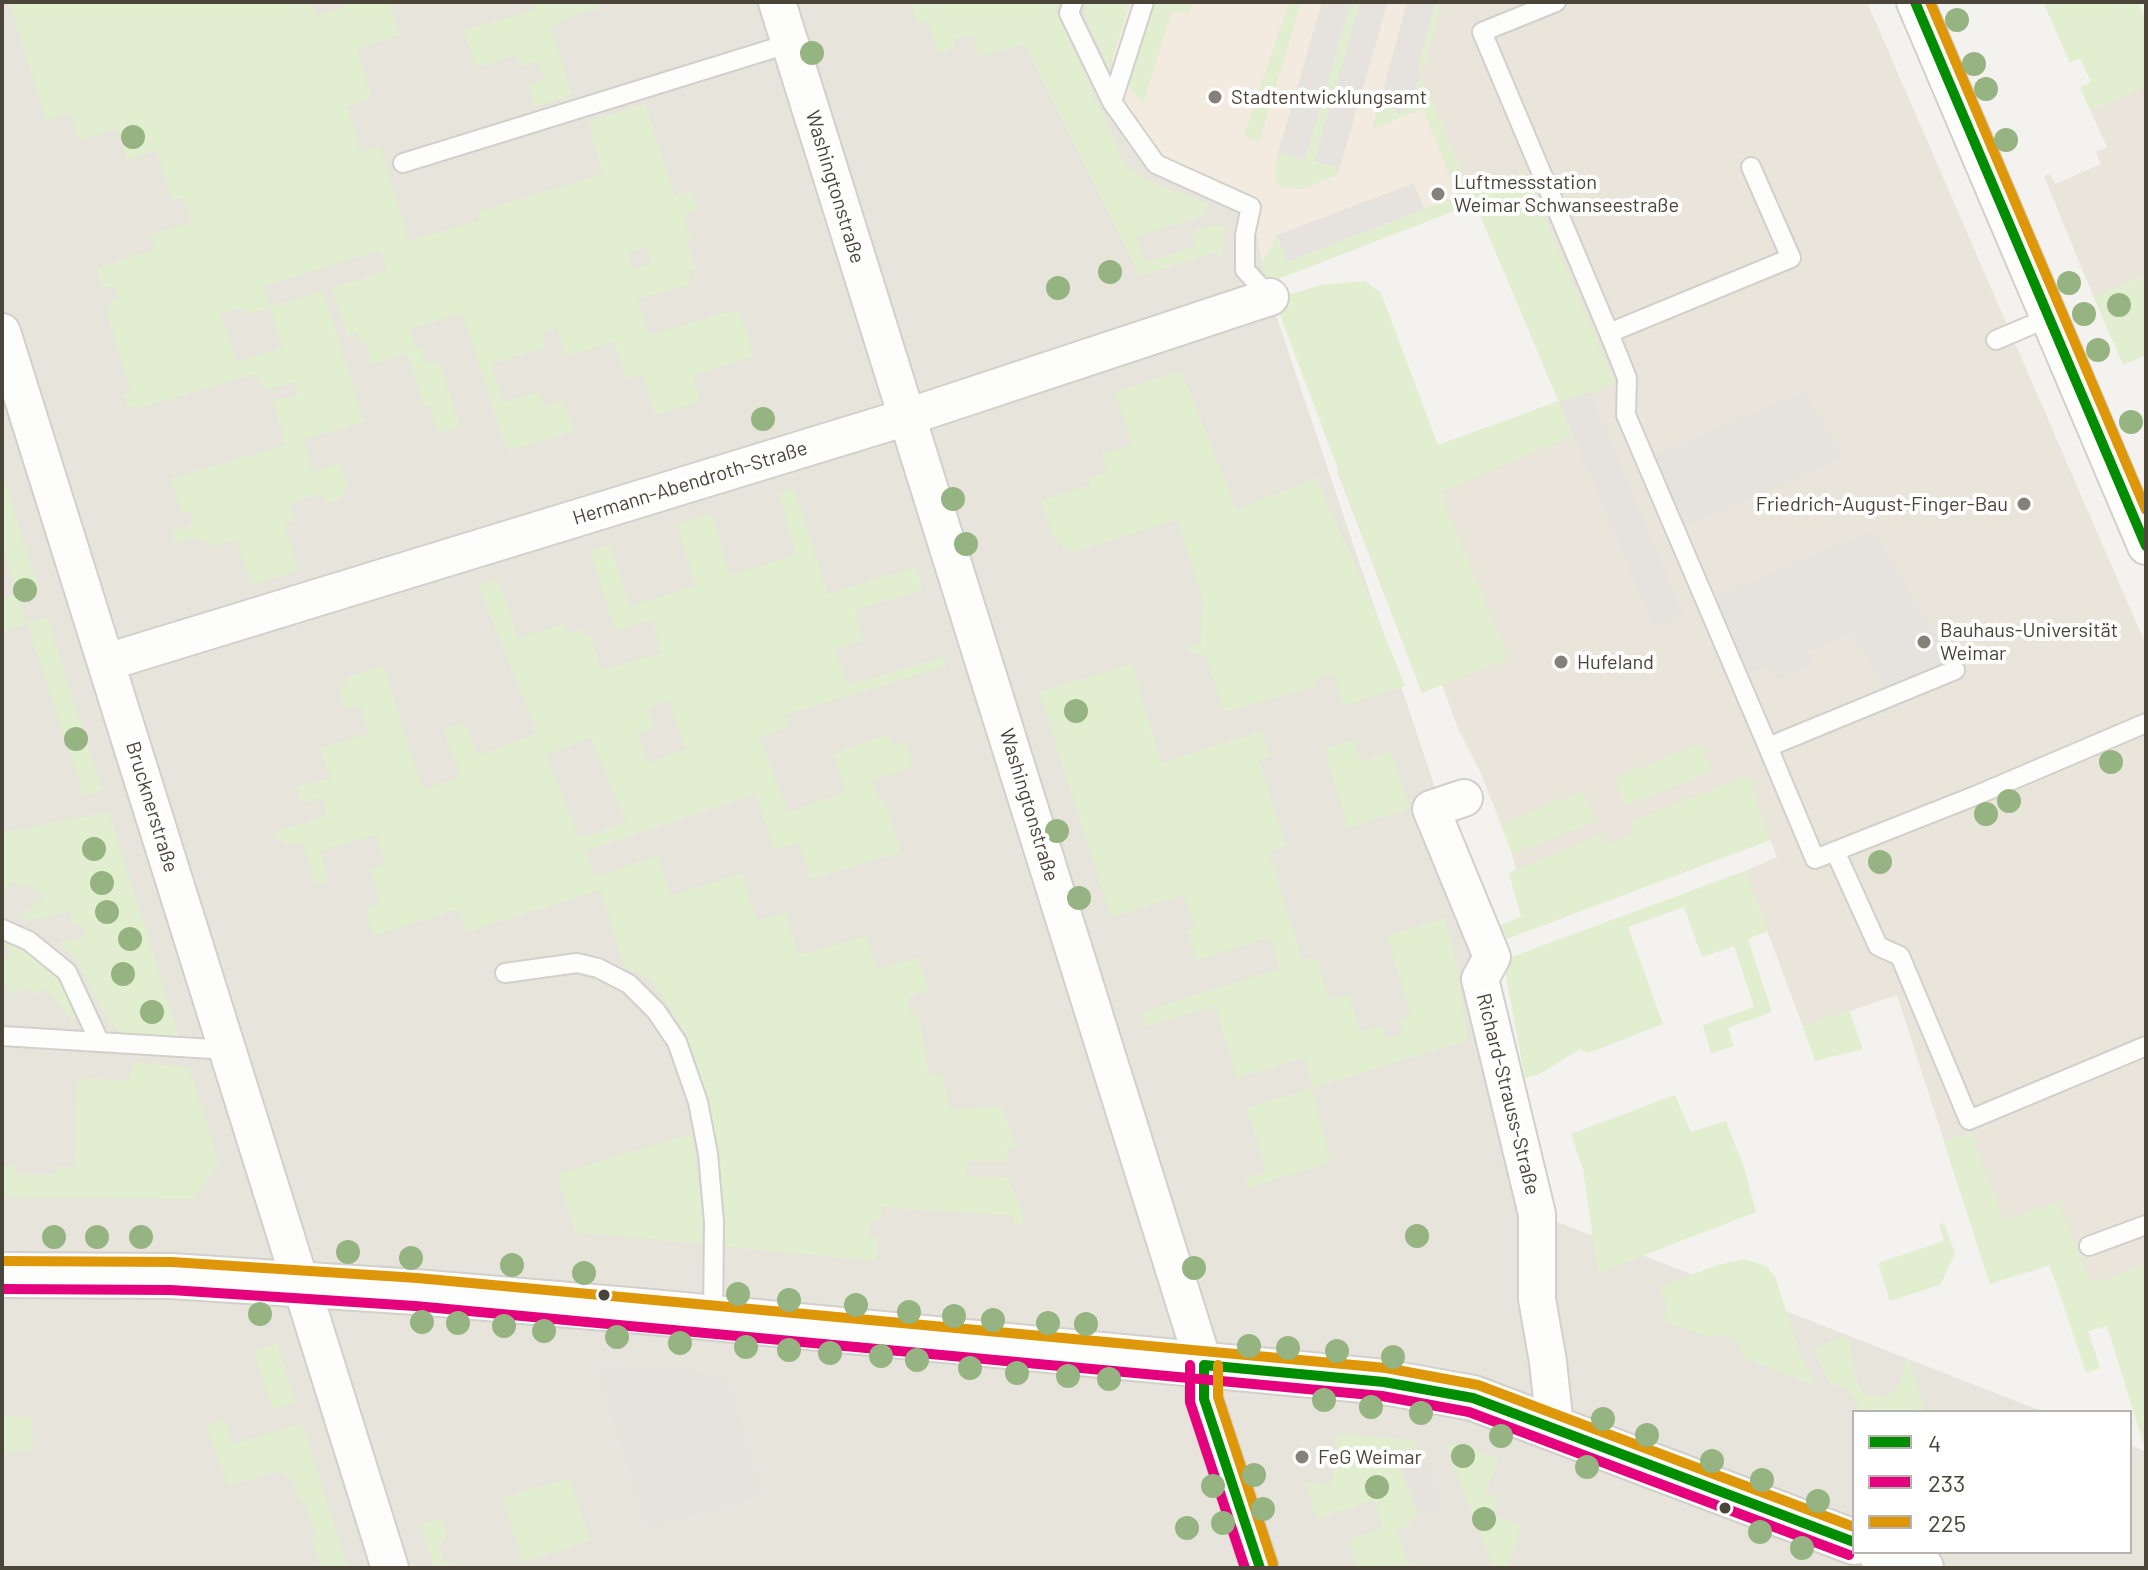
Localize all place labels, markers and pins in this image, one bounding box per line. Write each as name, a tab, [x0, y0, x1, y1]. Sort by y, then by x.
place label: Stadtentwicklungsamt	[1231, 85, 1427, 109]
marker: Stadtentwicklungsamt	[1206, 88, 1224, 106]
place label: Luftmessstation Weimar Schwanseestraße	[1454, 170, 1679, 217]
marker: Luftmessstation Weimar Schwanseestraße	[1429, 185, 1447, 203]
place label: Friedrich-August-Finger-Bau	[1756, 492, 2008, 516]
marker: Friedrich-August-Finger-Bau	[2015, 495, 2033, 513]
place label: Bauhaus-Universität Weimar	[1940, 618, 2118, 665]
marker: Bauhaus-Universität Weimar	[1915, 633, 1933, 651]
place label: Hufeland	[1577, 650, 1654, 674]
marker: Hufeland	[1552, 653, 1570, 671]
unlabelled marker	[596, 1287, 612, 1303]
place label: FeG Weimar	[1318, 1445, 1422, 1469]
marker: FeG Weimar	[1293, 1448, 1311, 1466]
unlabelled marker	[1717, 1500, 1733, 1516]

